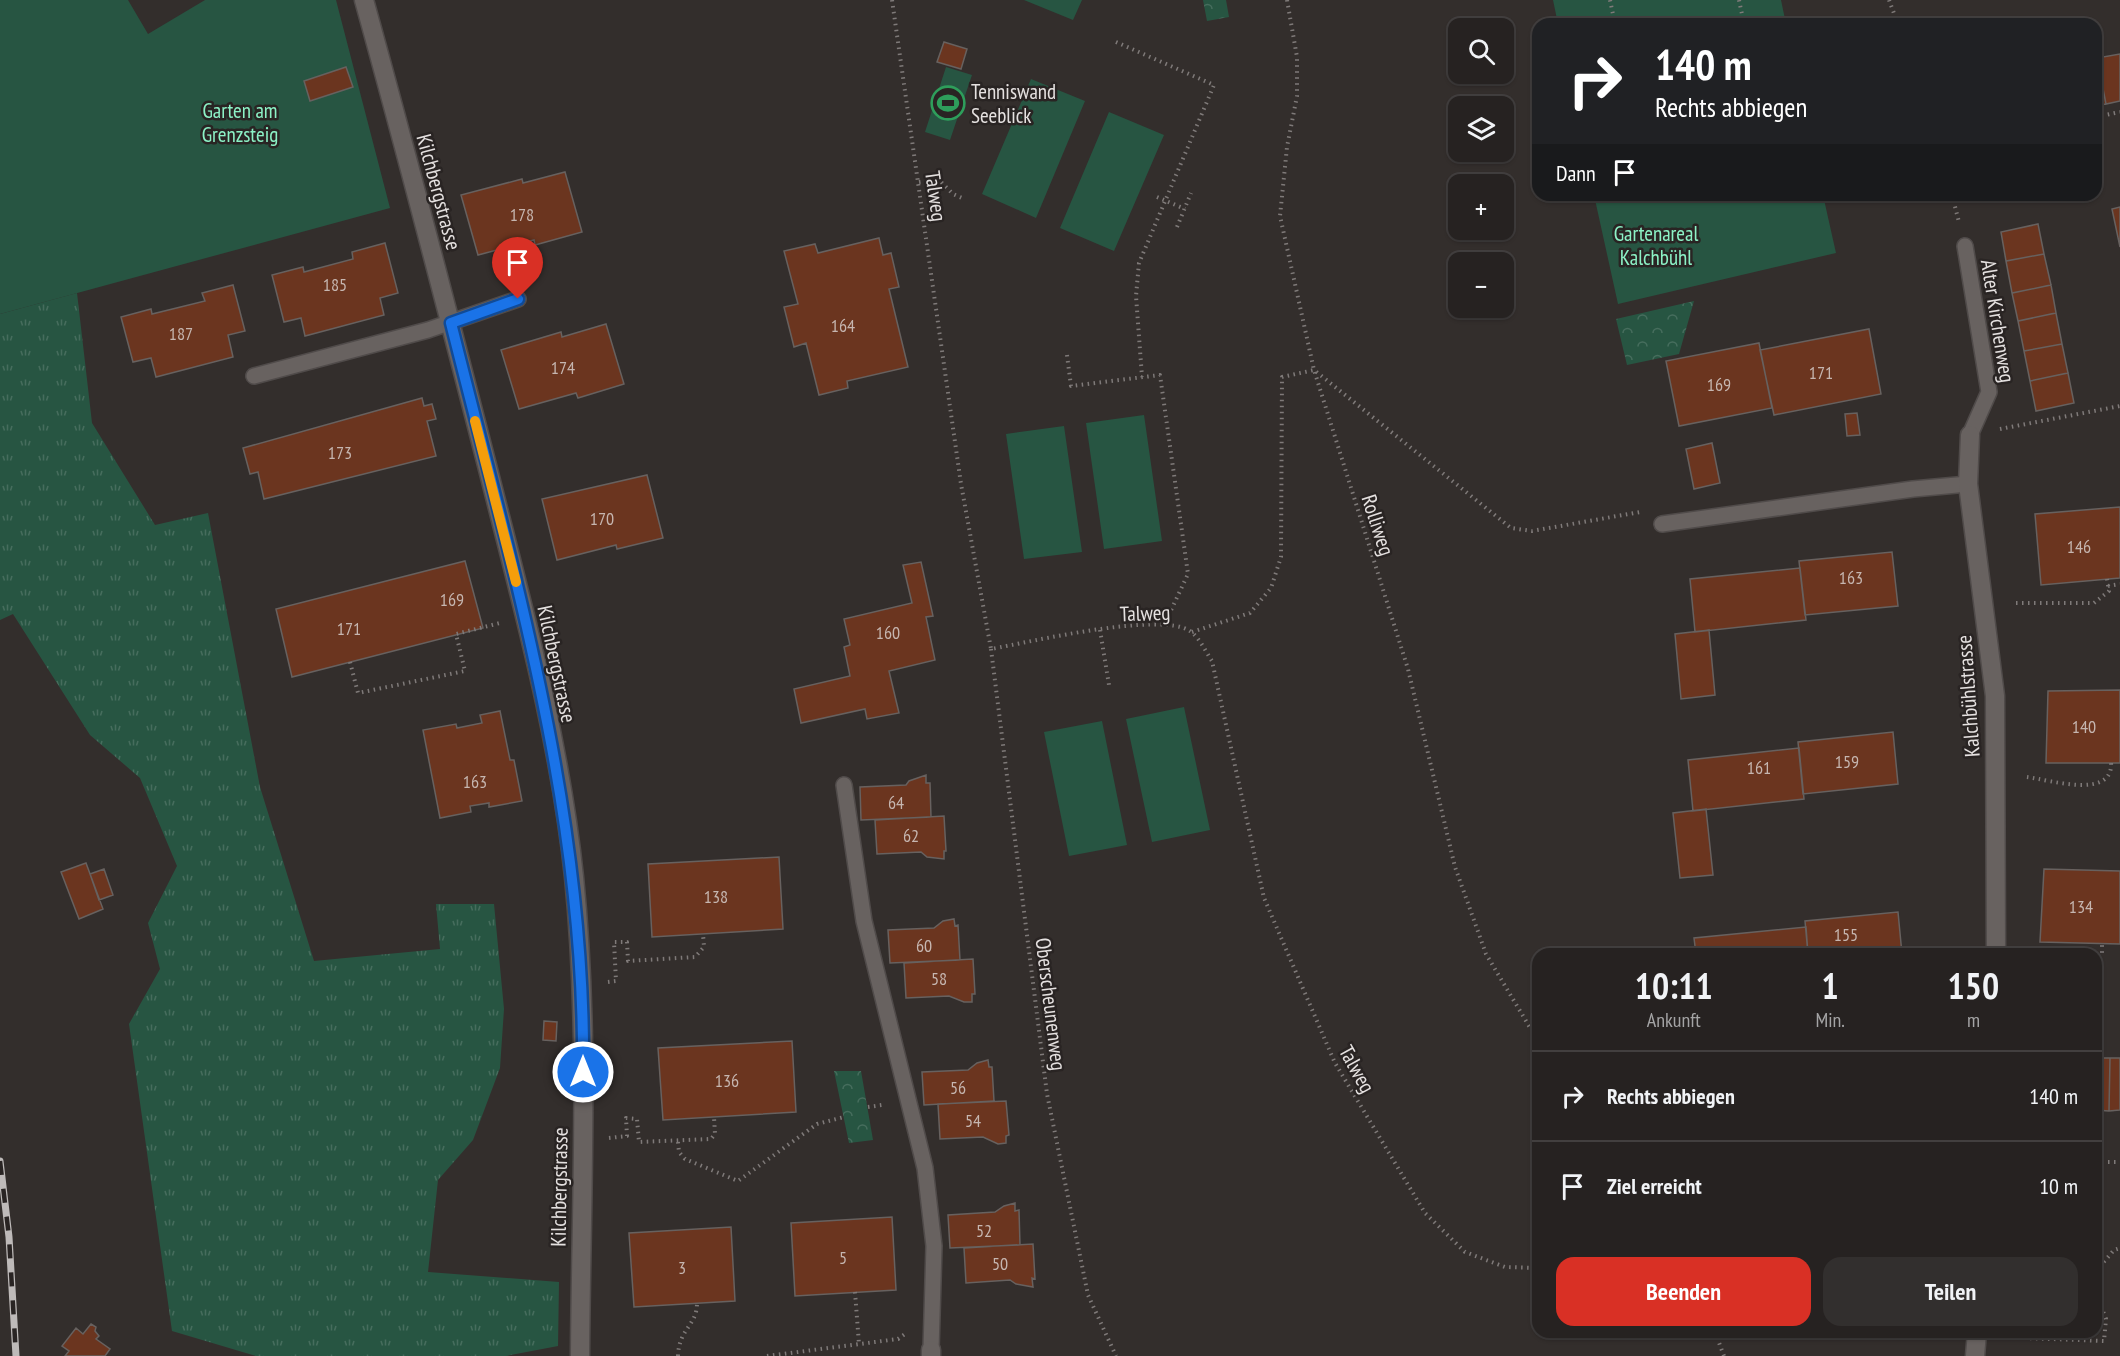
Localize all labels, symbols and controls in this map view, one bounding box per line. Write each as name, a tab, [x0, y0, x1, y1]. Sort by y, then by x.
map controls	[1448, 18, 1514, 318]
button: search	[1448, 18, 1514, 84]
text: 140 m	[1655, 37, 1752, 92]
icon: right	[1556, 42, 1634, 120]
place label: Tenniswand Seeblick	[971, 78, 1056, 129]
sports icon: Tenniswand Seeblick	[930, 85, 966, 121]
text: Rechts abbiegen	[1655, 90, 1807, 124]
button: layers	[1448, 96, 1514, 162]
park label: Garten am Grenzsteig	[202, 97, 278, 148]
street label: Kilchbergstrasse	[411, 131, 467, 253]
icon: arrive	[1608, 156, 1641, 189]
text: Dann	[1556, 159, 1596, 187]
street label: Talweg	[919, 169, 953, 223]
button: +	[1448, 174, 1514, 240]
house number: 178	[510, 203, 534, 226]
park label: Gartenareal Kalchbühl	[1614, 220, 1698, 271]
pin	[492, 237, 543, 299]
icon: arrive	[501, 246, 534, 279]
button: −	[1448, 252, 1514, 318]
street label: Alter Kirchenweg	[1975, 257, 2021, 385]
house number: 185	[323, 273, 347, 296]
house number: 164	[831, 314, 855, 337]
house number: 187	[169, 322, 193, 345]
house number: 174	[551, 356, 575, 379]
house number: 171	[1809, 361, 1833, 384]
house number: 169	[1707, 373, 1731, 396]
house number: 173	[328, 441, 352, 464]
street label: Rolliweg	[1356, 491, 1400, 559]
house number: 170	[590, 507, 614, 530]
house number: 146	[2067, 535, 2091, 558]
house number: 163	[1839, 566, 1863, 589]
house number: 169	[440, 588, 464, 611]
street label: Talweg	[1119, 599, 1171, 627]
street label: Kilchbergstrasse	[531, 603, 583, 725]
house number: 171	[337, 617, 361, 640]
house number: 160	[876, 621, 900, 644]
street label: Kalchbühlstrasse	[1950, 634, 1986, 758]
house number: 140	[2072, 715, 2096, 738]
house number: 159	[1835, 750, 1859, 773]
house number: 161	[1747, 756, 1771, 779]
house number: 163	[463, 770, 487, 793]
house number: 64	[888, 791, 904, 814]
house number: 62	[903, 824, 919, 847]
house number: 138	[704, 885, 728, 908]
house number: 134	[2069, 895, 2093, 918]
house number: 155	[1834, 923, 1858, 946]
house number: 60	[916, 934, 932, 957]
street label: Oberscheunenweg	[1029, 936, 1073, 1072]
text: 10:11	[1635, 962, 1713, 1009]
text: 1	[1822, 962, 1839, 1009]
text: 150	[1948, 962, 1999, 1009]
house number: 58	[931, 967, 947, 990]
text: Ankunft	[1647, 1007, 1701, 1033]
text: Min.	[1815, 1007, 1845, 1033]
text: m	[1967, 1007, 1980, 1033]
position arrow	[551, 1040, 615, 1104]
street label: Talweg	[1333, 1040, 1381, 1098]
house number: 136	[715, 1069, 739, 1092]
house number: 56	[950, 1076, 966, 1099]
icon: right	[1556, 1080, 1589, 1113]
text: Rechts abbiegen	[1607, 1082, 1735, 1110]
text: 140 m	[2029, 1082, 2078, 1110]
house number: 54	[965, 1109, 981, 1132]
street label: Kilchbergstrasse	[544, 1127, 574, 1247]
icon: arrive	[1556, 1170, 1589, 1203]
text: Ziel erreicht	[1607, 1172, 1702, 1200]
text: 10 m	[2039, 1172, 2078, 1200]
house number: 52	[976, 1219, 992, 1242]
house number: 5	[839, 1246, 847, 1269]
house number: 50	[992, 1252, 1008, 1275]
house number: 3	[678, 1256, 686, 1279]
button: Beenden	[1556, 1257, 1811, 1326]
button: Teilen	[1823, 1257, 2078, 1326]

